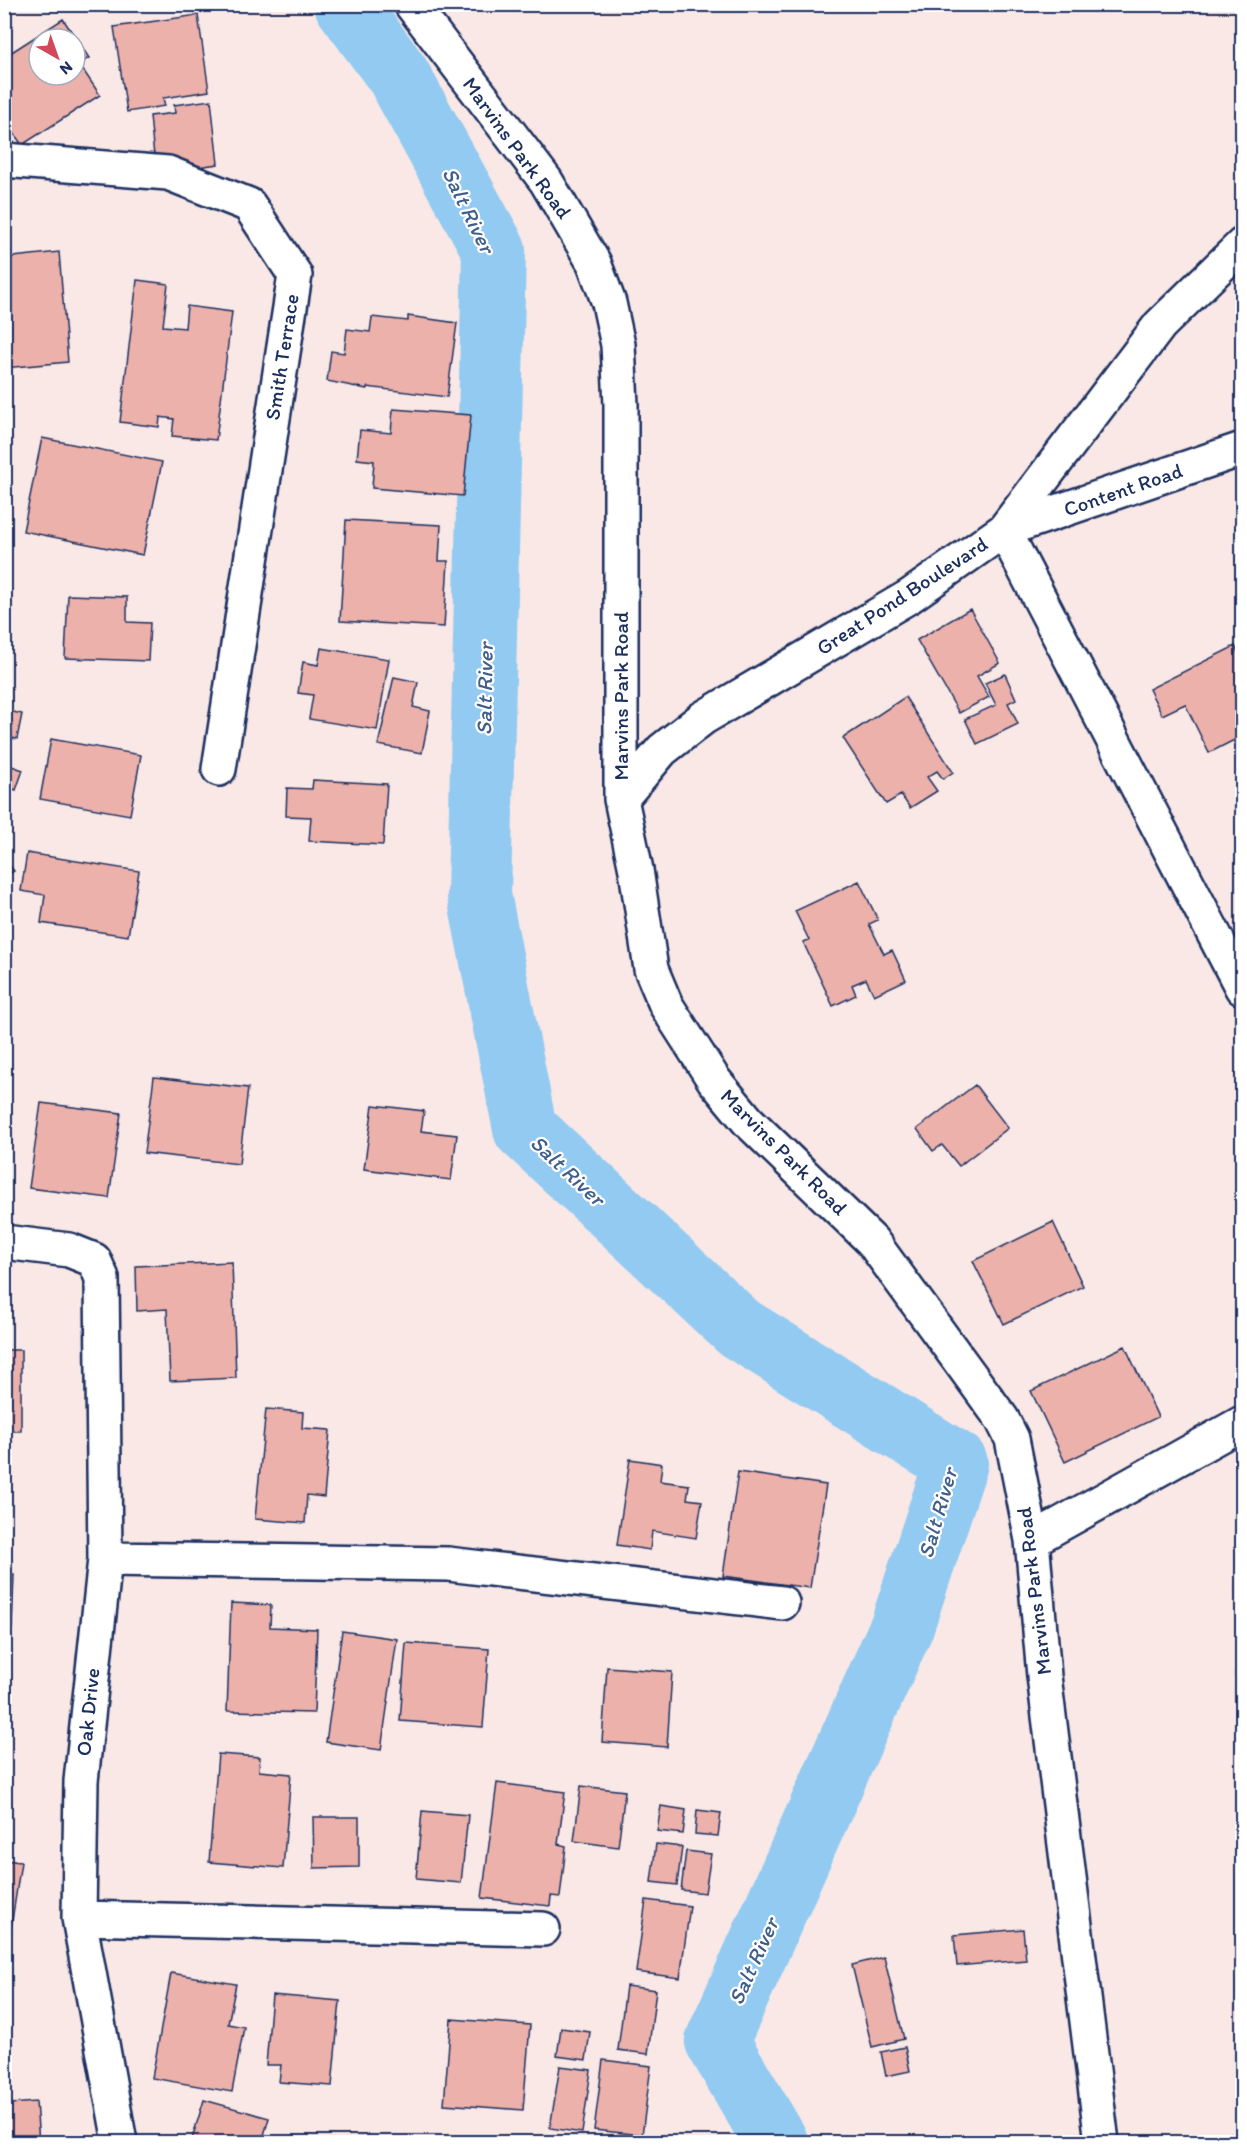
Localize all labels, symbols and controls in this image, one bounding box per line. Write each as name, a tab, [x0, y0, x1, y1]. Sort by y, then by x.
north arrow	[27, 27, 87, 87]
text: N	[56, 57, 77, 79]
street label: Marvins Park Road	[458, 72, 577, 224]
water label: Salt River	[436, 163, 502, 260]
street label: Smith Terrace	[259, 292, 304, 422]
street label: Content Road	[1060, 458, 1186, 522]
street label: Great Pond Boulevard	[812, 531, 992, 660]
street label: Marvins Park Road	[608, 611, 633, 780]
water label: Salt River	[470, 641, 499, 735]
street label: Marvins Park Road	[716, 1083, 853, 1221]
water label: Salt River	[525, 1129, 612, 1213]
water label: Salt River	[912, 1463, 964, 1561]
street label: Marvins Park Road	[1011, 1505, 1056, 1676]
street label: Oak Drive	[70, 1667, 105, 1757]
water label: Salt River	[722, 1912, 785, 2009]

